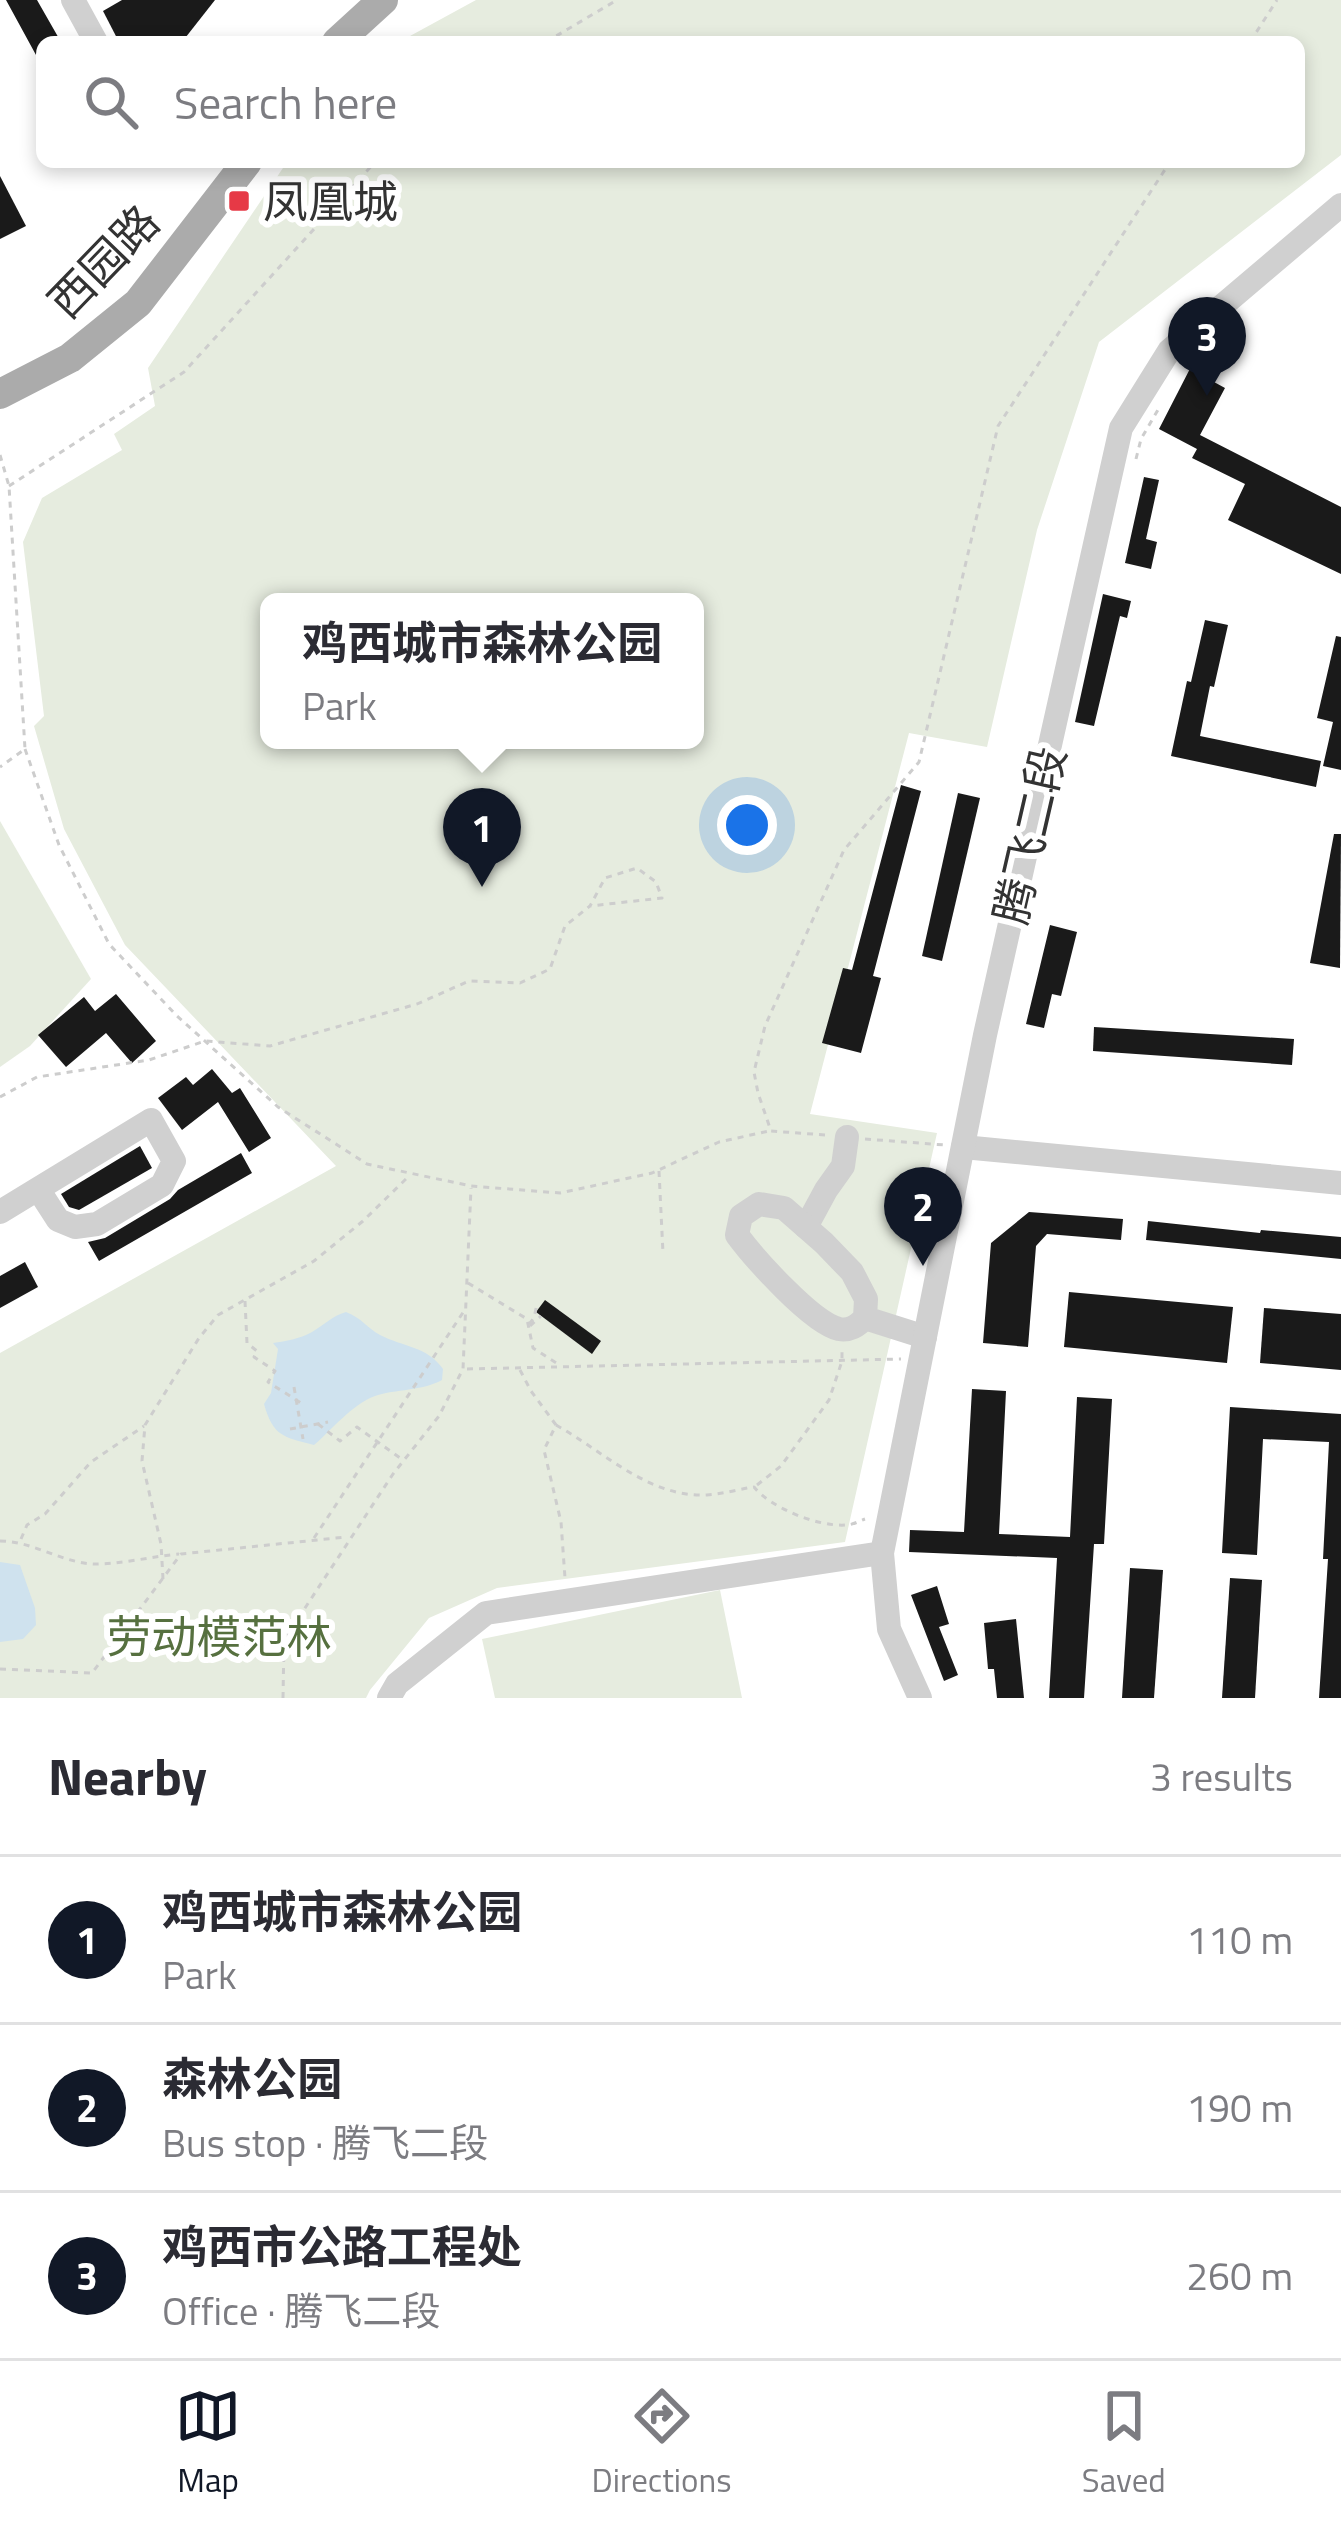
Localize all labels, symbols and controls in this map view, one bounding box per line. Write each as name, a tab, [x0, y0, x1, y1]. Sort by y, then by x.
search box	[36, 36, 1305, 168]
text: Search here	[174, 68, 397, 136]
icon: search	[78, 69, 144, 135]
place label: 凤凰城	[263, 167, 398, 235]
marker: 凤凰城	[226, 188, 252, 214]
street label: 西园路	[32, 189, 174, 333]
pin: 3	[1168, 297, 1246, 396]
popup	[260, 593, 704, 749]
text: 鸡西城市森林公园	[302, 608, 662, 676]
text: Park	[302, 676, 377, 735]
street label: 腾飞二段	[976, 740, 1082, 930]
pin: 1	[443, 788, 521, 887]
your location	[717, 795, 777, 855]
pin: 2	[884, 1167, 962, 1266]
park label: 劳动模范林	[106, 1602, 332, 1670]
text: Nearby	[48, 1737, 207, 1815]
text: 3 results	[1150, 1747, 1293, 1806]
text: 鸡西城市森林公园	[162, 1877, 522, 1945]
text: 1	[76, 1910, 98, 1969]
text: 110 m	[1186, 1910, 1293, 1969]
text: Park	[162, 1945, 237, 2004]
text: 森林公园	[162, 2044, 342, 2112]
text: 2	[76, 2078, 98, 2137]
text: 190 m	[1186, 2078, 1293, 2137]
text: Bus stop · 腾飞二段	[162, 2113, 488, 2172]
text: 鸡西市公路工程处	[162, 2212, 522, 2280]
text: 3	[76, 2246, 98, 2305]
text: 260 m	[1186, 2246, 1293, 2305]
text: Office · 腾飞二段	[162, 2281, 440, 2340]
tab: Map	[175, 2383, 241, 2505]
tab: Directions	[592, 2383, 731, 2505]
tab: Saved	[1082, 2383, 1166, 2505]

